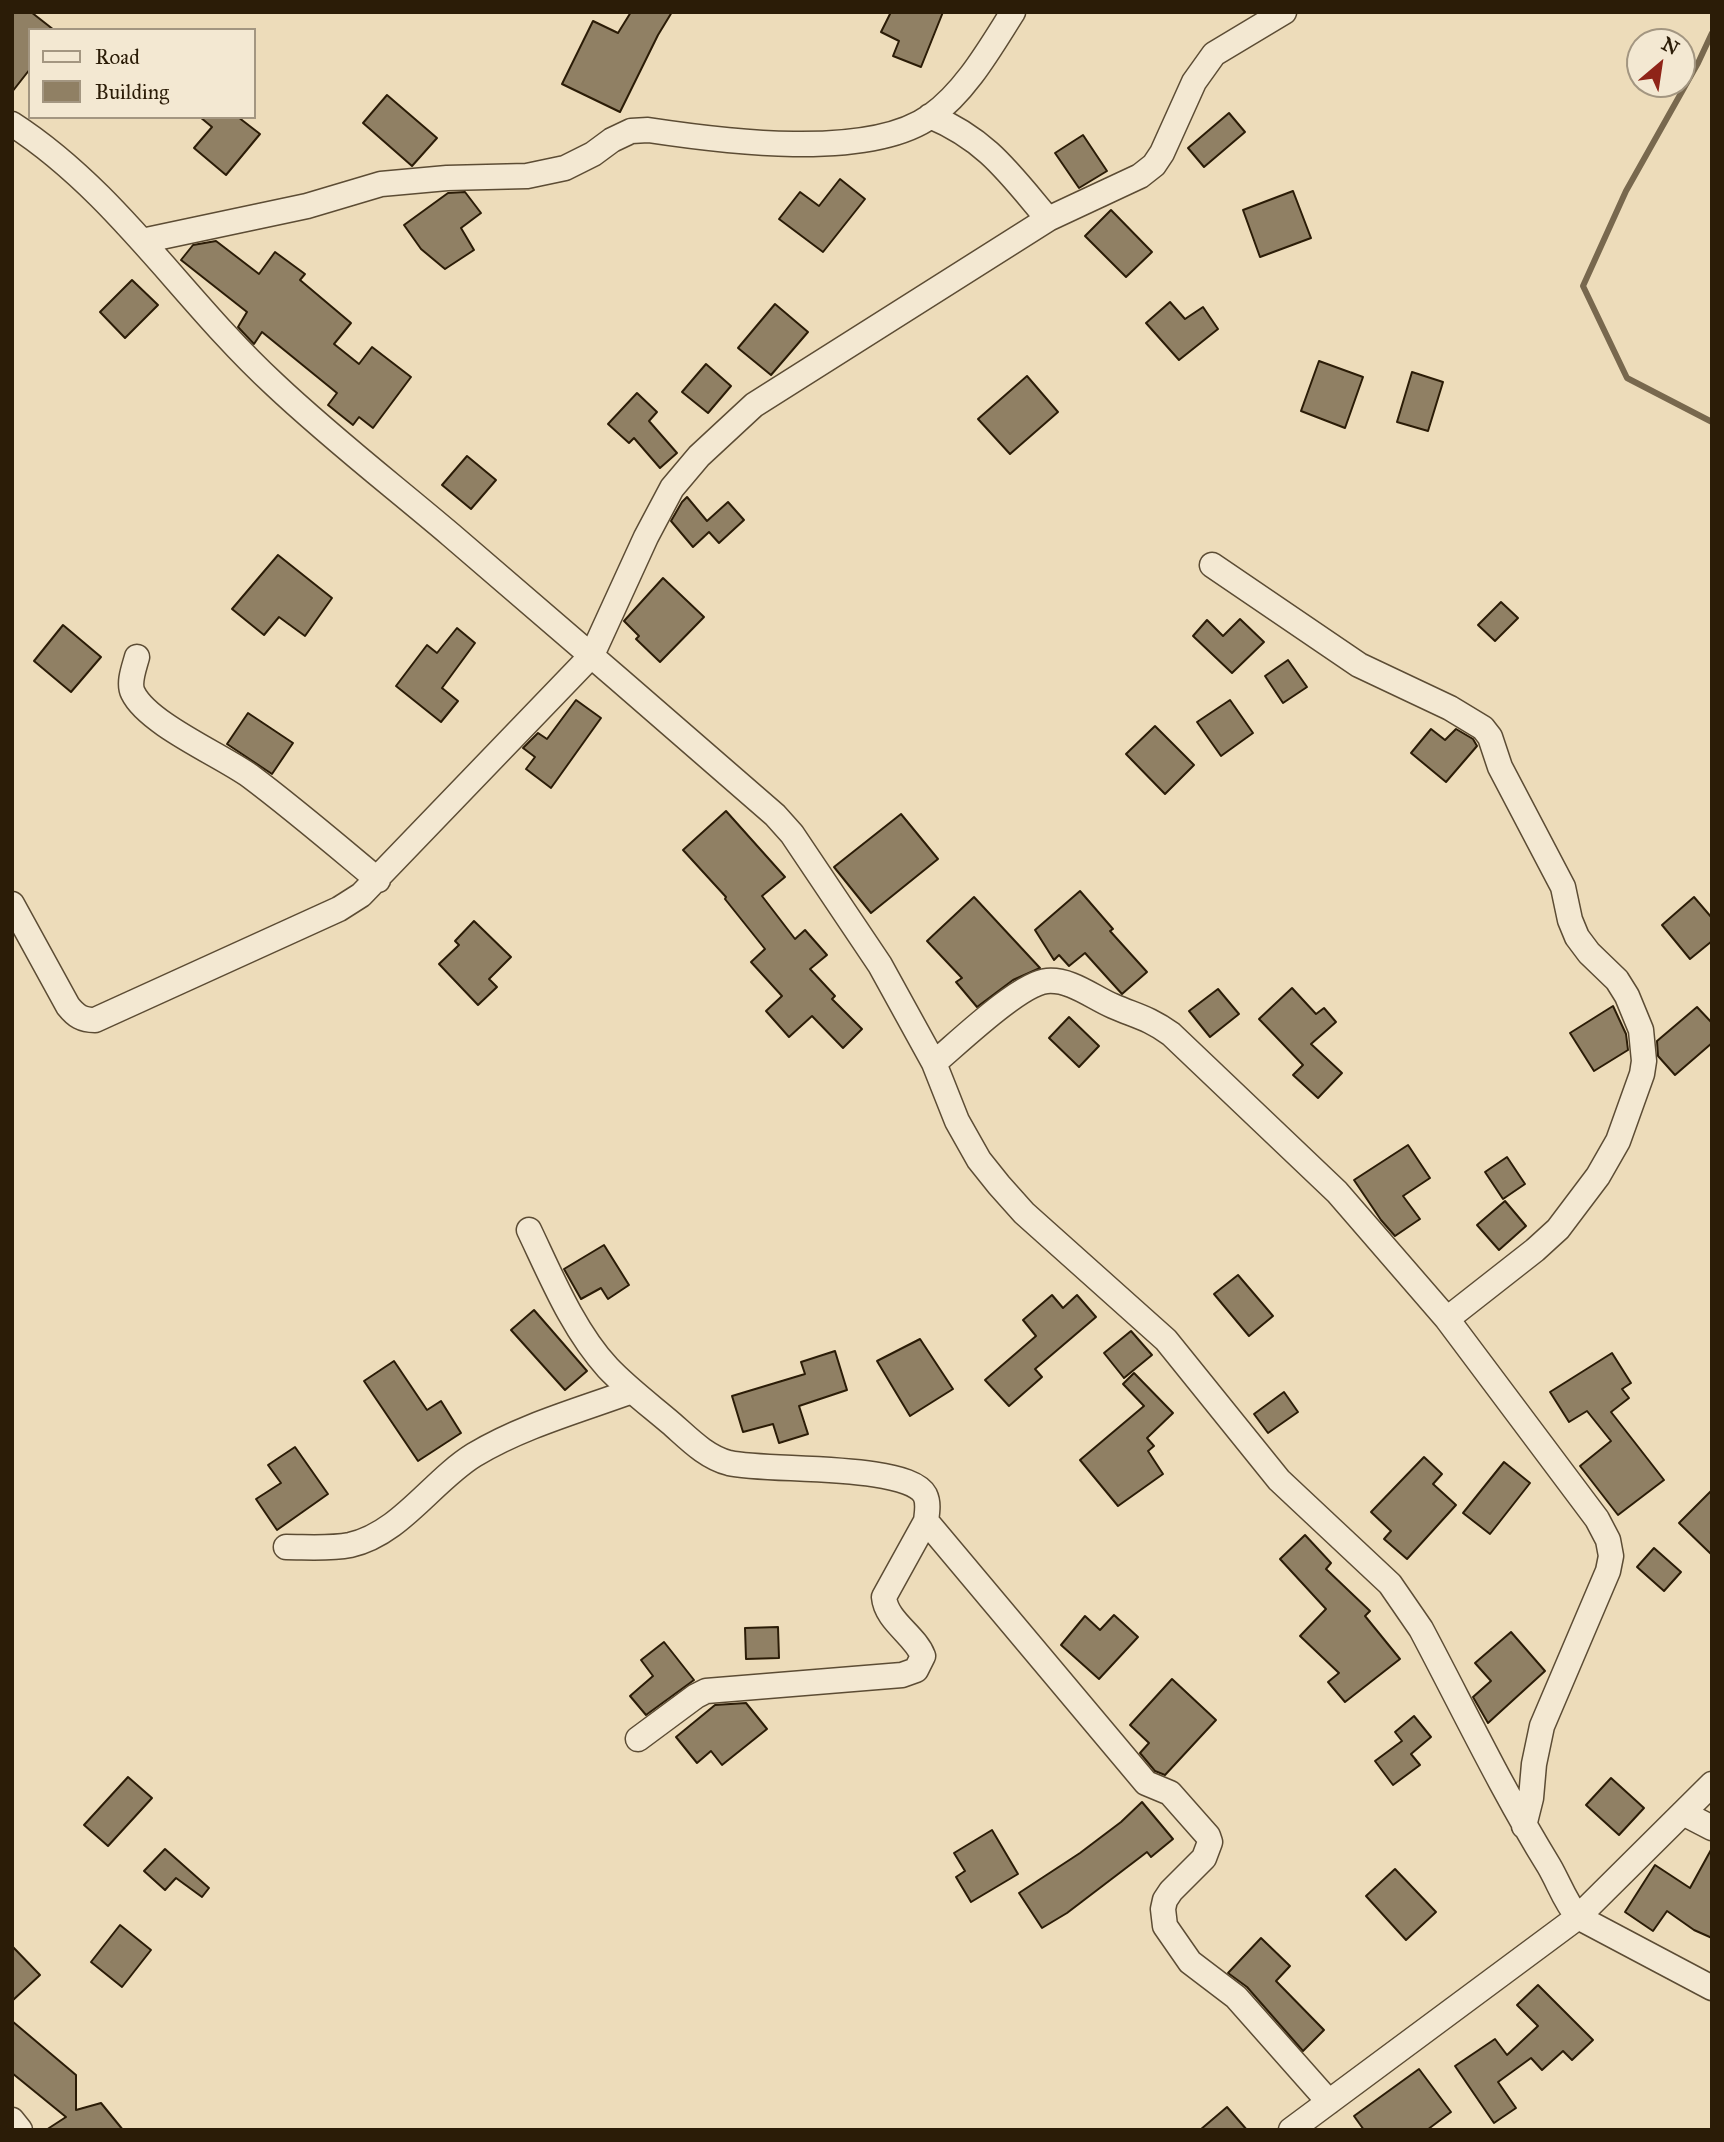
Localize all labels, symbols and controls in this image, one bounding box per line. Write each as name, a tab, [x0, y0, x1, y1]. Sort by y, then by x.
legend	[28, 28, 256, 119]
north arrow	[1626, 28, 1696, 98]
text: N	[1658, 32, 1683, 60]
text: Road	[95, 44, 140, 70]
text: Building	[95, 79, 169, 105]

